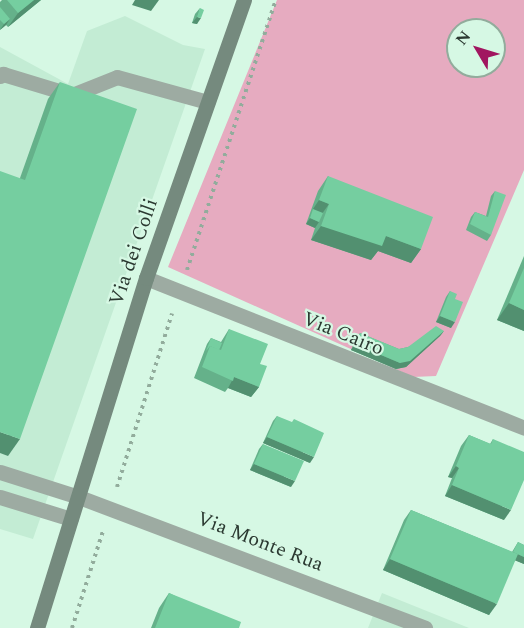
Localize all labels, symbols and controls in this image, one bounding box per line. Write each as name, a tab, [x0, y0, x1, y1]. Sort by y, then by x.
north arrow	[446, 18, 506, 78]
text: N	[450, 26, 477, 51]
street label: Via dei Colli	[105, 195, 163, 309]
street label: Via Cairo	[299, 307, 387, 361]
street label: Via Monte Rua	[193, 507, 327, 577]

